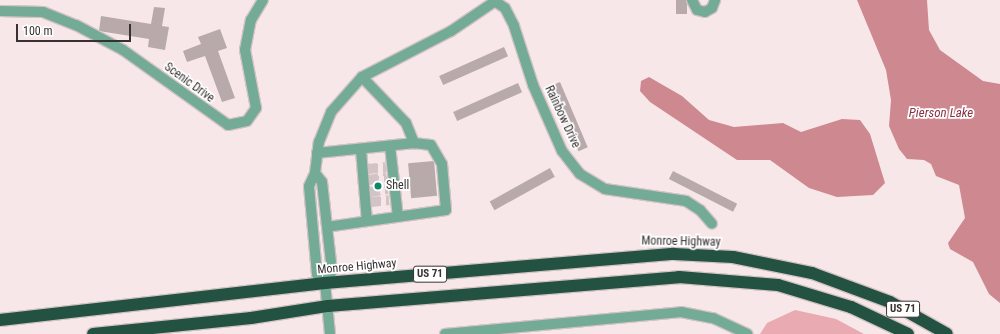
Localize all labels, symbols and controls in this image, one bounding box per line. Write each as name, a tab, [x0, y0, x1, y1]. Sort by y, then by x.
scale bar	[18, 16, 133, 42]
text: 100 m	[23, 24, 53, 38]
street label: Scenic Drive	[161, 60, 217, 106]
street label: Rainbow Drive	[541, 84, 583, 150]
water label: Pierson Lake	[909, 105, 973, 121]
place label: Shell	[386, 179, 409, 193]
marker: Shell	[373, 181, 383, 191]
street label: Monroe Highway	[641, 234, 721, 250]
street label: Monroe Highway	[317, 256, 397, 278]
road number: US 71	[413, 265, 447, 283]
road number: US 71	[886, 300, 920, 318]

